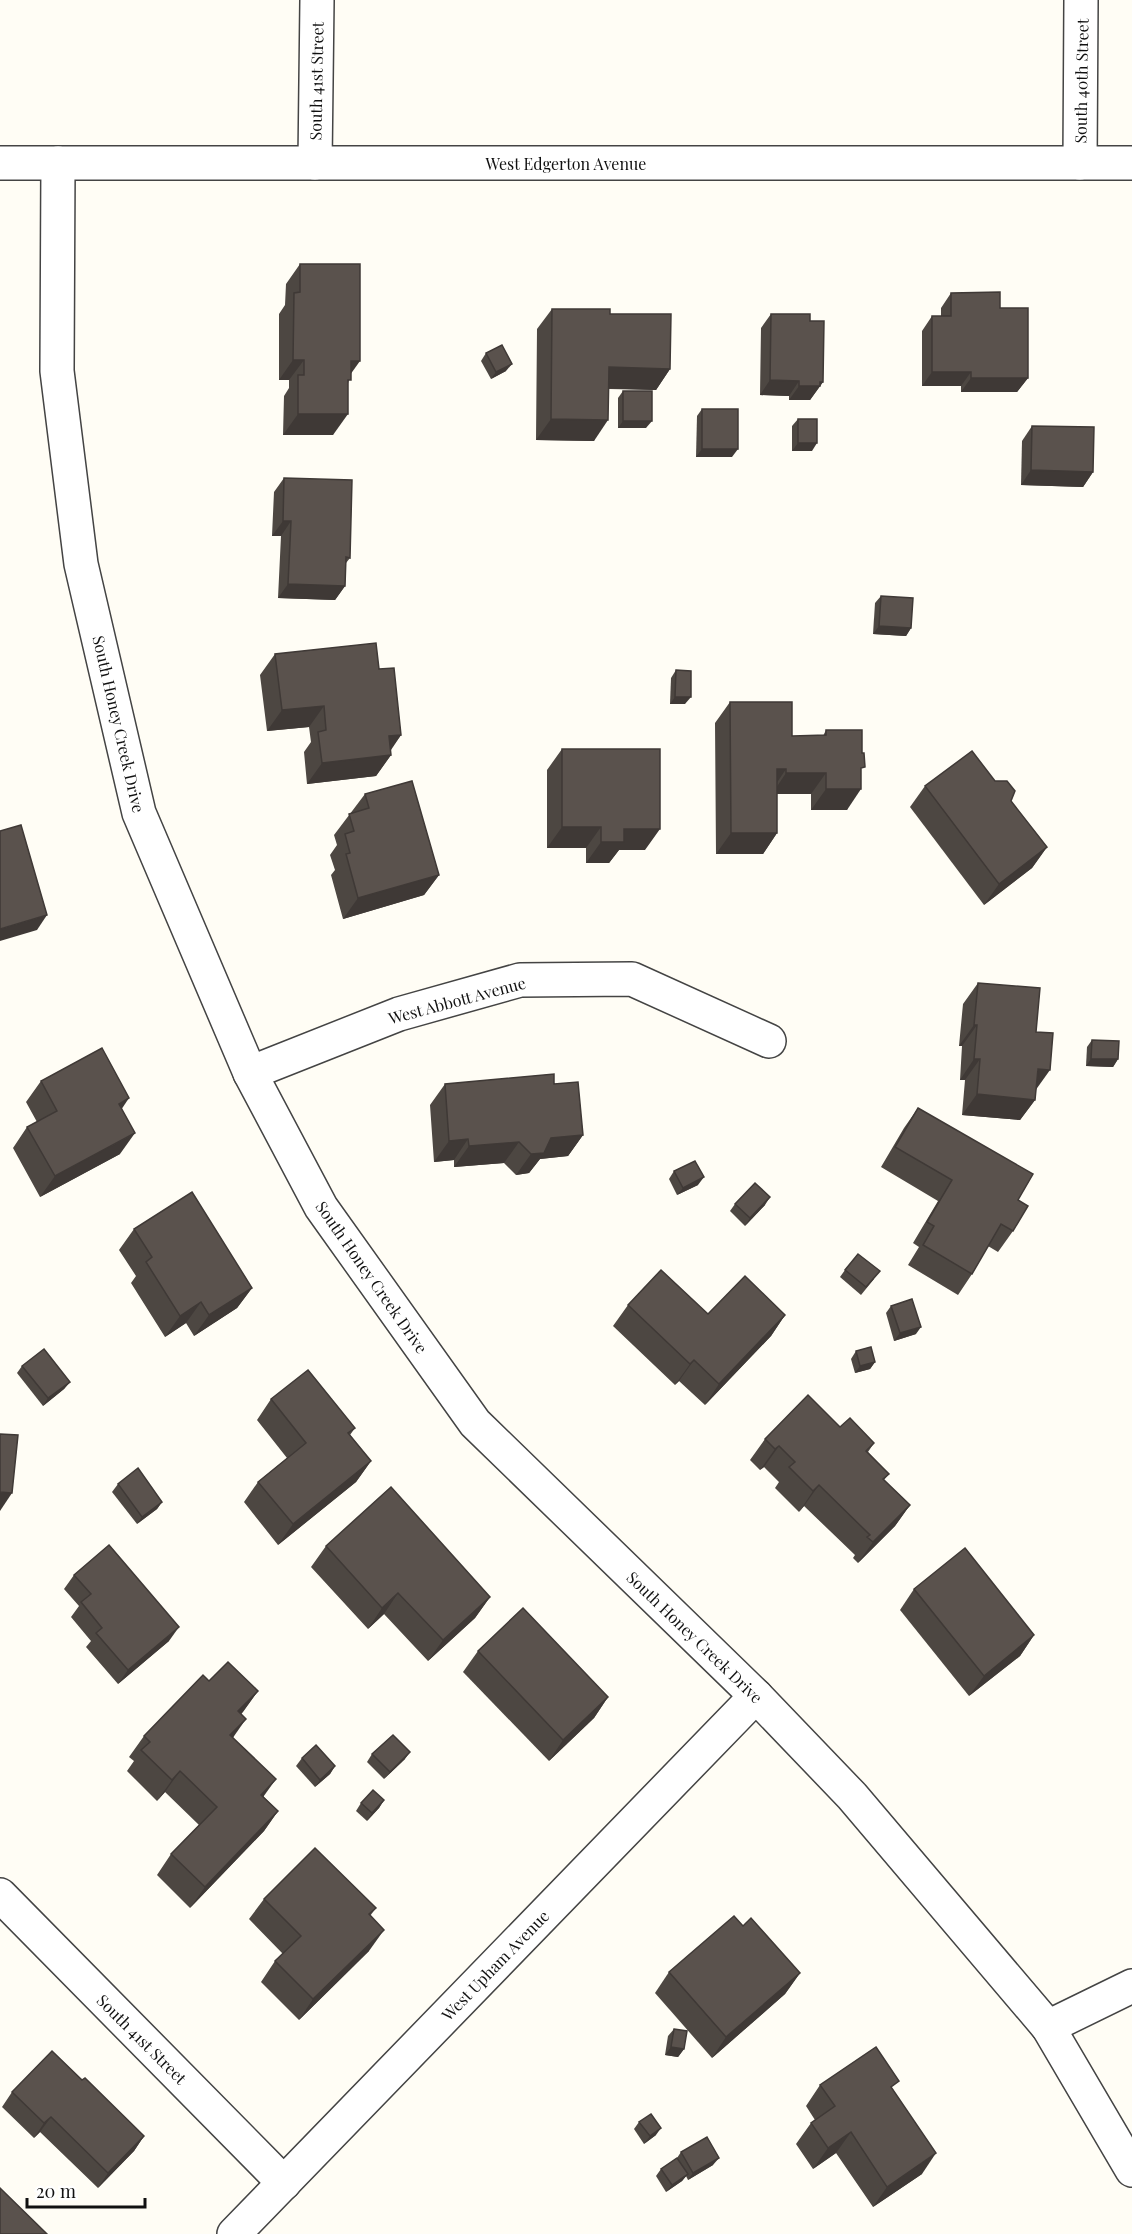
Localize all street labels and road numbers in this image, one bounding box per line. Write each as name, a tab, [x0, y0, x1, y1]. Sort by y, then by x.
street label: South 40th Street	[1069, 18, 1093, 144]
street label: South 41st Street	[304, 21, 328, 141]
street label: West Edgerton Avenue	[485, 153, 646, 174]
street label: South Honey Creek Drive	[88, 633, 150, 815]
street label: West Abbott Avenue	[385, 972, 528, 1029]
street label: South Honey Creek Drive	[311, 1197, 433, 1357]
street label: South Honey Creek Drive	[623, 1567, 767, 1707]
street label: West Upham Avenue	[436, 1905, 553, 2025]
street label: South 41st Street	[93, 1990, 192, 2089]

